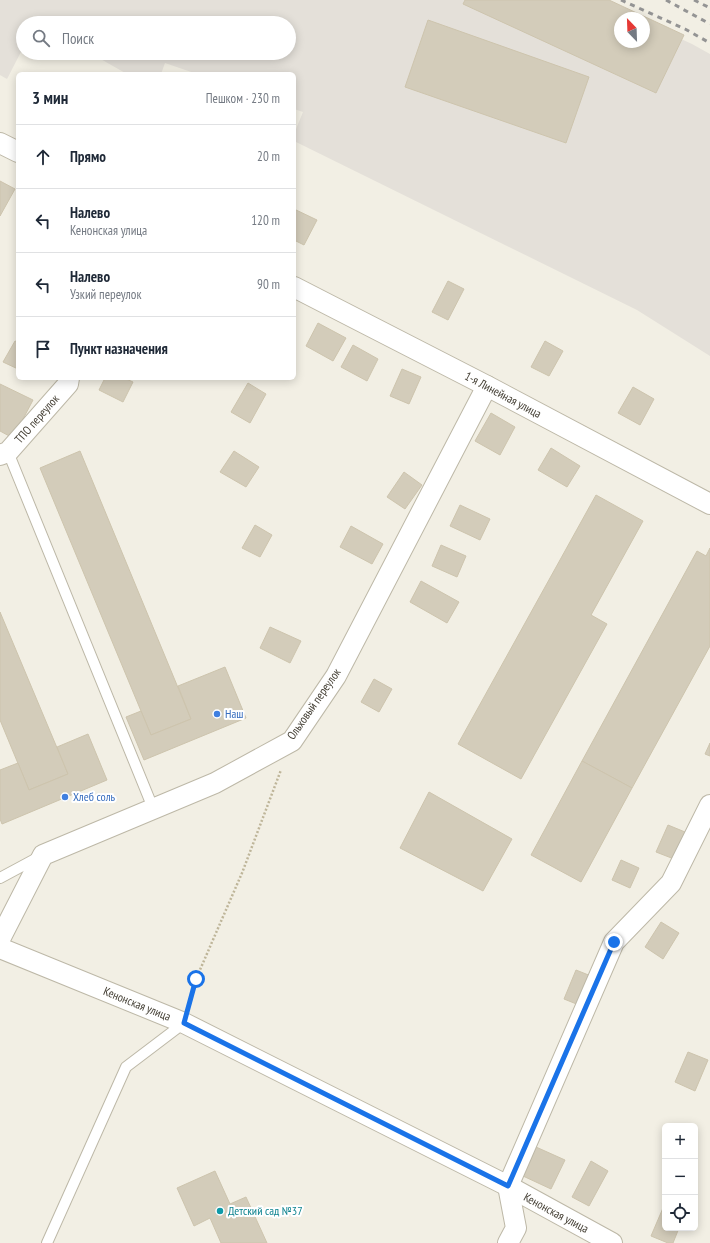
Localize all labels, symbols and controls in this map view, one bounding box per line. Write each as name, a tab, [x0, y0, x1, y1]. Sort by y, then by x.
north arrow	[614, 12, 650, 48]
search box	[16, 16, 296, 60]
icon: search	[30, 27, 52, 49]
text: Поиск	[62, 29, 94, 48]
text: 3 мин	[32, 87, 68, 109]
text: Пешком · 230 m	[206, 90, 280, 107]
icon: ahead	[32, 146, 54, 168]
text: Прямо	[70, 147, 106, 166]
text: 20 m	[257, 148, 280, 165]
text: Налево	[70, 203, 110, 222]
icon: left	[32, 210, 54, 232]
text: 120 m	[251, 212, 280, 229]
text: Кенонская улица	[70, 222, 147, 239]
text: Налево	[70, 267, 110, 286]
icon: left	[32, 274, 54, 296]
text: 90 m	[257, 276, 280, 293]
text: Узкий переулок	[70, 286, 142, 303]
icon: arrive	[32, 338, 54, 360]
text: Пункт назначения	[70, 339, 168, 358]
street label: 1-я Линейная улица	[462, 368, 544, 421]
street label: ТПО переулок	[11, 391, 62, 446]
street label: Ольховый переулок	[283, 665, 344, 742]
place label: Наш	[225, 706, 243, 721]
marker: Наш	[212, 709, 222, 719]
place label: Хлеб соль	[73, 789, 116, 804]
marker: Хлеб соль	[60, 792, 70, 802]
route end	[605, 933, 623, 951]
route start	[187, 970, 205, 988]
street label: Кенонская улица	[101, 983, 173, 1024]
map controls	[662, 1123, 698, 1231]
button: +	[662, 1123, 698, 1159]
button: −	[662, 1159, 698, 1195]
street label: Кенонская улица	[521, 1189, 591, 1236]
button: locate	[662, 1195, 698, 1231]
place label: Детский сад №37	[228, 1203, 303, 1218]
marker: Детский сад №37	[215, 1206, 225, 1216]

